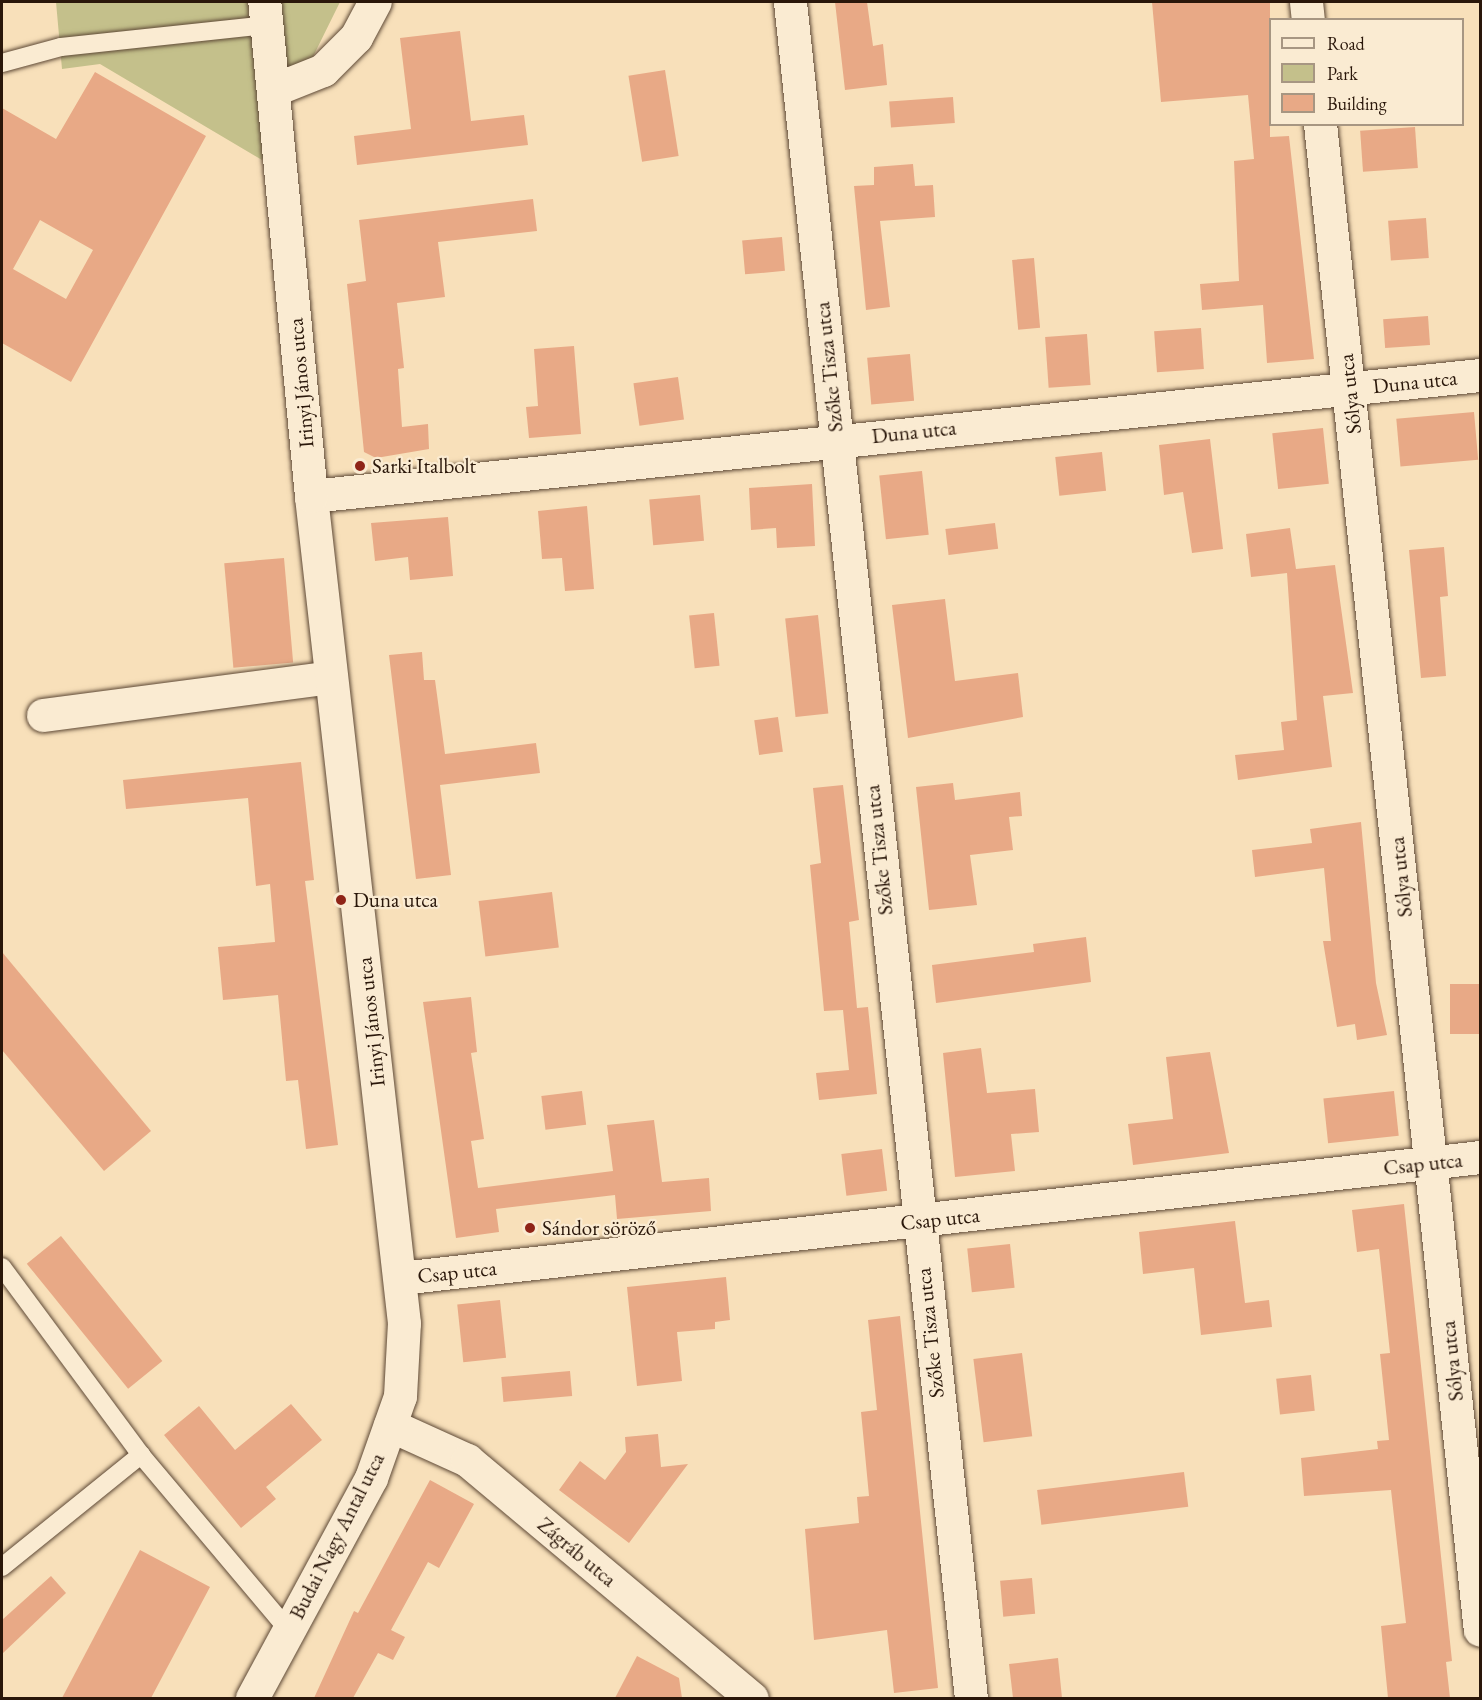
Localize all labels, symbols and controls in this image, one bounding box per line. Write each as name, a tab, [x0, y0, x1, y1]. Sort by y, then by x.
legend	[1269, 18, 1464, 126]
text: Road	[1327, 32, 1365, 55]
text: Park	[1327, 62, 1358, 85]
text: Building	[1327, 92, 1387, 115]
street label: Szőke Tisza utca	[810, 301, 848, 433]
street label: Irinyi János utca	[283, 317, 319, 449]
street label: Sólya utca	[1333, 353, 1367, 435]
street label: Duna utca	[1371, 365, 1459, 399]
street label: Duna utca	[870, 415, 958, 449]
place label: Sarki Italbolt	[372, 453, 476, 479]
marker: Sarki Italbolt	[353, 459, 367, 473]
street label: Szőke Tisza utca	[860, 784, 898, 916]
street label: Sólya utca	[1384, 836, 1418, 918]
place label: Duna utca	[353, 887, 438, 913]
marker: Duna utca	[334, 893, 348, 907]
street label: Irinyi János utca	[352, 956, 390, 1088]
street label: Csap utca	[1382, 1147, 1464, 1181]
street label: Csap utca	[899, 1202, 981, 1236]
place label: Sándor söröző	[542, 1215, 656, 1241]
marker: Sándor söröző	[523, 1221, 537, 1235]
street label: Csap utca	[416, 1255, 498, 1289]
street label: Szőke Tisza utca	[911, 1267, 949, 1399]
street label: Sólya utca	[1435, 1320, 1469, 1402]
street label: Budai Nagy Antal utca	[284, 1449, 390, 1623]
street label: Zágráb utca	[533, 1512, 621, 1592]

